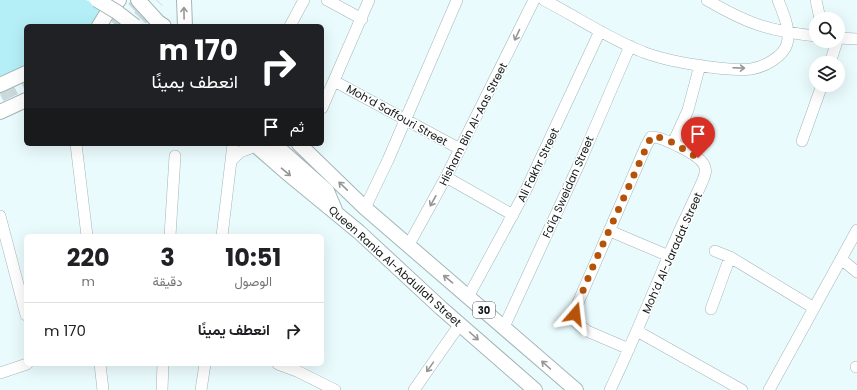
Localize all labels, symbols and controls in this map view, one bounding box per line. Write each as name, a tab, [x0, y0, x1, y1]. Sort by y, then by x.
one-way arrow	[180, 7, 188, 20]
map controls	[809, 12, 845, 92]
button: search	[809, 12, 845, 48]
one-way arrow	[513, 29, 520, 41]
text: 170 m	[159, 31, 238, 70]
icon: right	[252, 40, 304, 92]
button: layers	[809, 56, 845, 92]
street label: Hisham Bin Al-Aas Street	[435, 60, 511, 188]
one-way arrow	[732, 65, 745, 72]
text: انعطف يمينًا	[151, 69, 238, 94]
street label: Moh‘d Saffouri Street	[343, 80, 451, 150]
icon: arrive	[260, 116, 282, 138]
text: ثم	[290, 116, 304, 137]
pin	[681, 117, 715, 158]
icon: arrive	[687, 123, 709, 145]
street label: Ali Fakhr Street	[513, 125, 563, 205]
street label: Fa'iq Sweidan Street	[538, 134, 598, 240]
one-way arrow	[280, 167, 290, 176]
one-way arrow	[338, 181, 348, 191]
street label: Moh‘d Al-Jaradat Street	[638, 190, 706, 316]
one-way arrow	[429, 195, 436, 207]
street label: Queen Rania Al-Abdullah Street	[325, 202, 465, 330]
text: 220	[67, 241, 110, 274]
text: 3	[160, 241, 175, 274]
text: 10:51	[225, 241, 281, 274]
text: m	[82, 272, 95, 291]
text: دقيقة	[152, 272, 183, 291]
text: الوصول	[235, 272, 272, 291]
one-way arrow	[443, 275, 454, 284]
position arrow	[554, 293, 596, 335]
road number: 30	[473, 302, 495, 318]
text: انعطف يمينًا	[198, 319, 270, 340]
text: 170 m	[44, 320, 86, 341]
icon: right	[282, 320, 304, 342]
one-way arrow	[469, 332, 479, 341]
one-way arrow	[541, 360, 551, 370]
one-way arrow	[426, 362, 434, 373]

